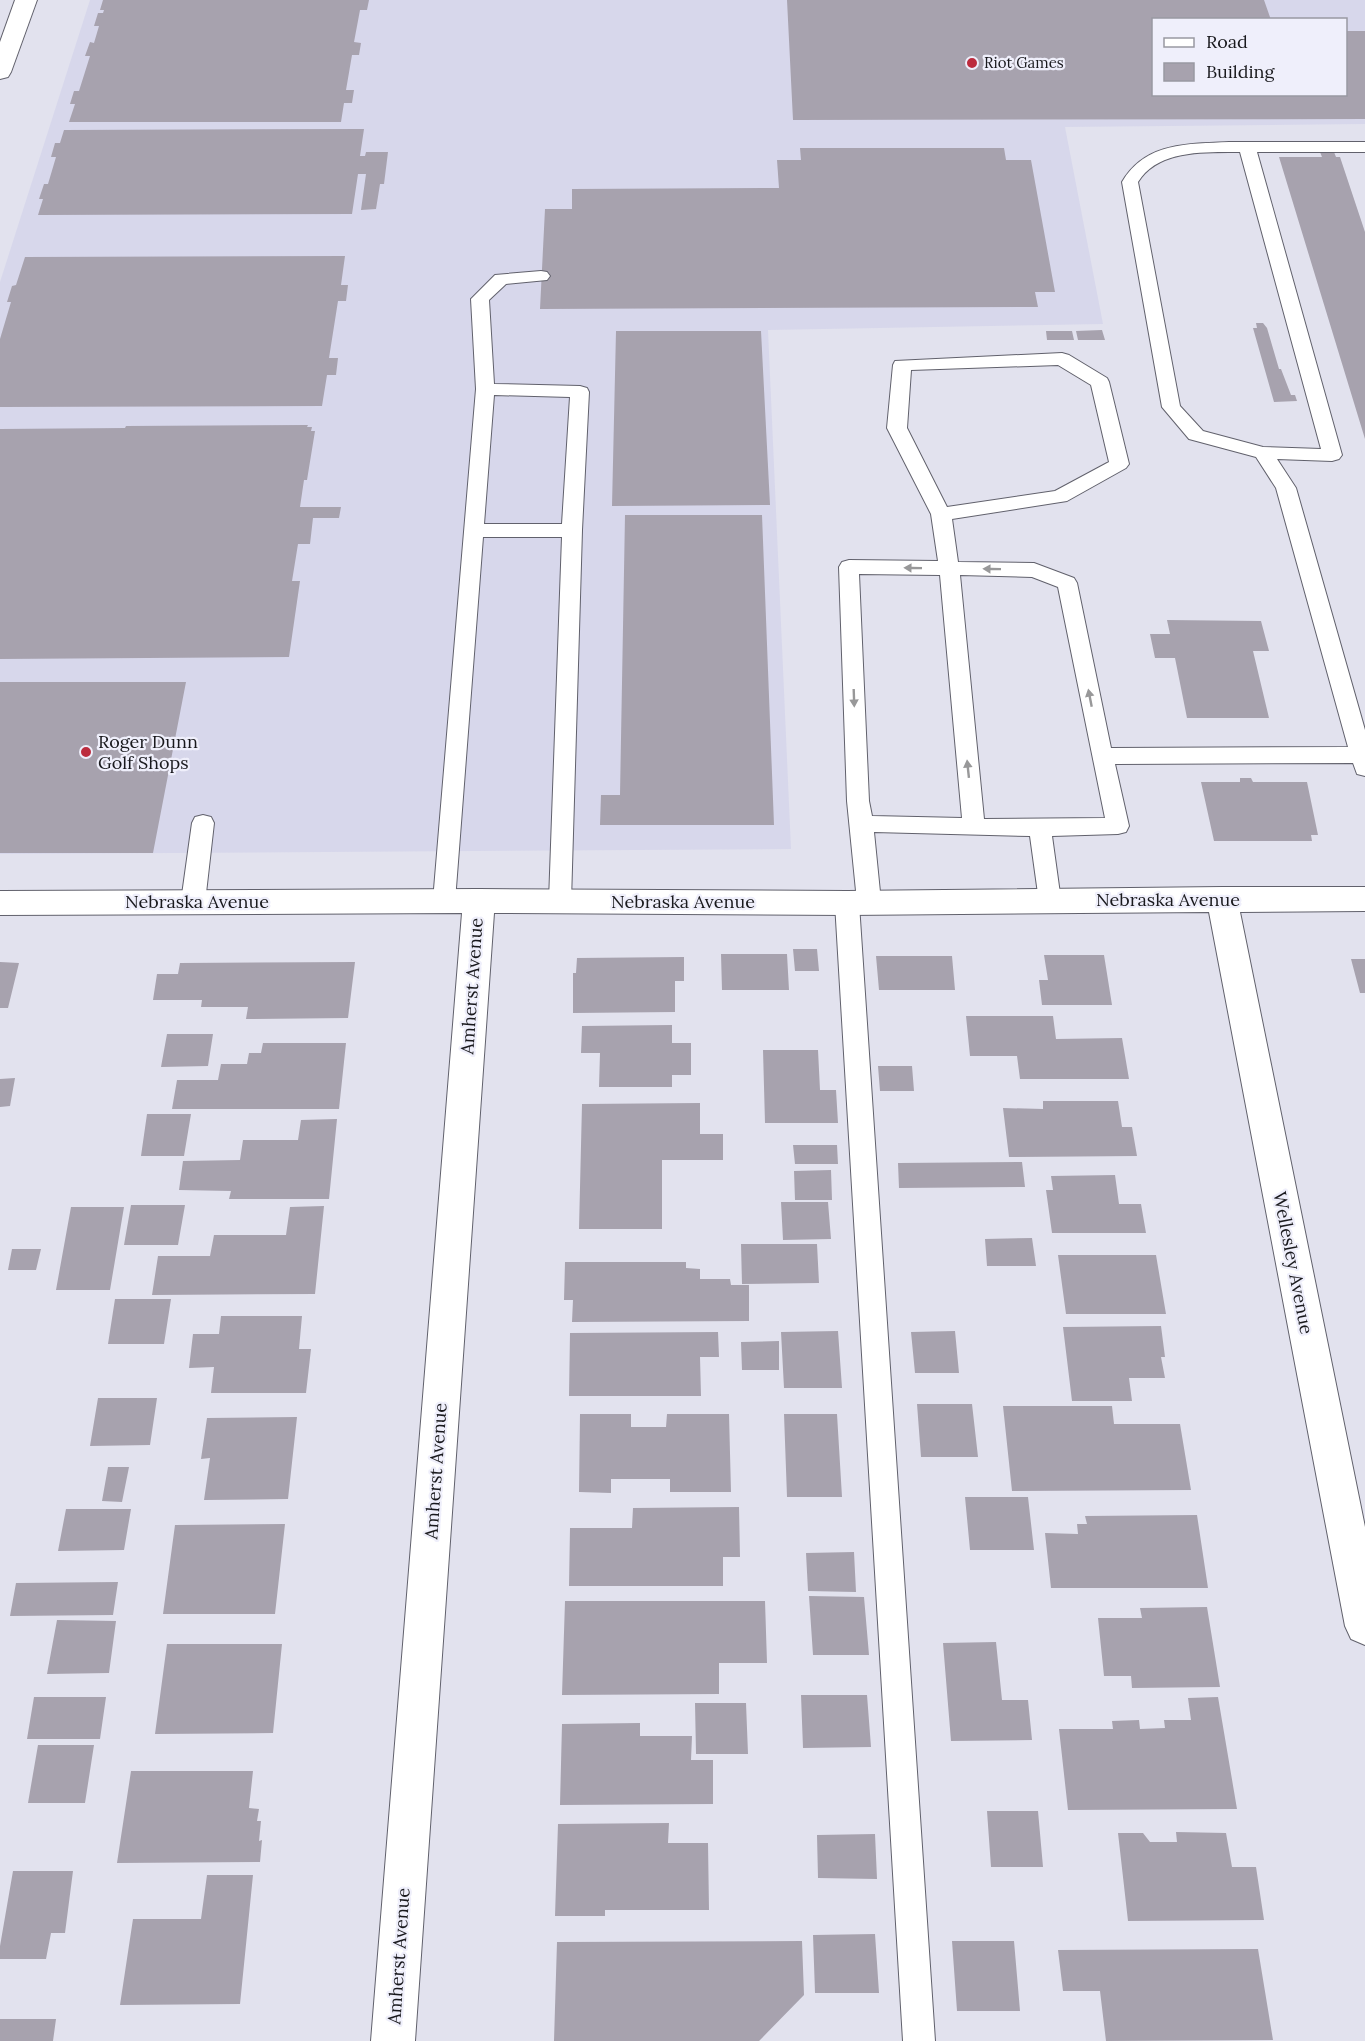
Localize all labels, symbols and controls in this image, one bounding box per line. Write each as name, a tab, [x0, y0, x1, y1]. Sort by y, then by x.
legend	[1152, 18, 1347, 96]
text: Road	[1206, 30, 1248, 53]
place label: Riot Games	[984, 53, 1064, 72]
marker: Riot Games	[965, 56, 979, 70]
text: Building	[1206, 60, 1276, 83]
one-way arrow	[904, 563, 923, 573]
one-way arrow	[983, 564, 1002, 574]
one-way arrow	[849, 688, 858, 707]
one-way arrow	[1085, 689, 1094, 708]
place label: Roger Dunn Golf Shops	[98, 730, 198, 774]
marker: Roger Dunn Golf Shops	[79, 745, 93, 759]
one-way arrow	[963, 759, 973, 778]
street label: Nebraska Avenue	[1096, 888, 1240, 911]
street label: Nebraska Avenue	[125, 890, 269, 913]
street label: Nebraska Avenue	[611, 890, 755, 913]
street label: Amherst Avenue	[455, 917, 488, 1056]
street label: Wellesley Avenue	[1268, 1190, 1319, 1336]
street label: Amherst Avenue	[419, 1402, 452, 1541]
street label: Amherst Avenue	[382, 1887, 415, 2026]

